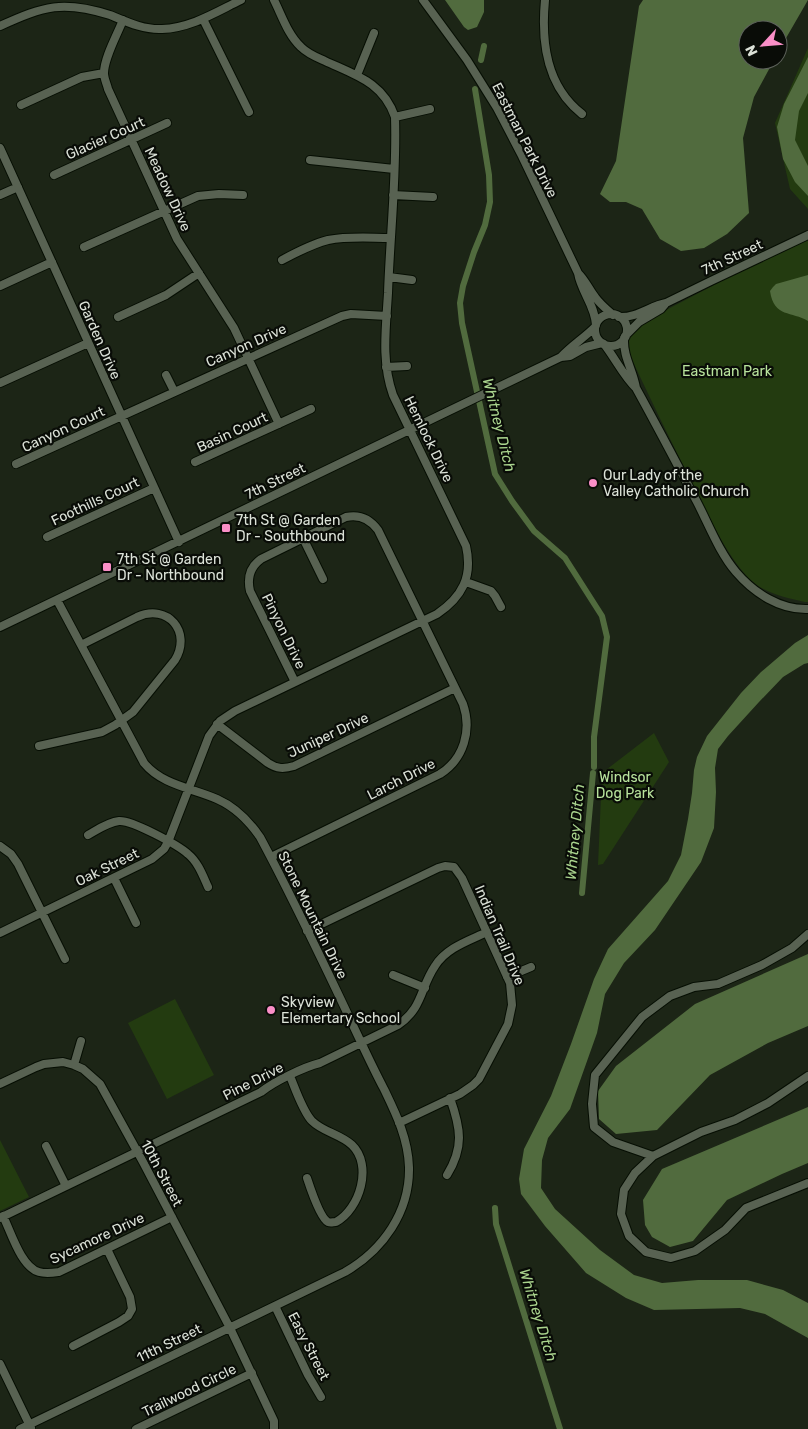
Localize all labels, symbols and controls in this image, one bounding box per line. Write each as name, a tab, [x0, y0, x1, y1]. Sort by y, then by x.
north arrow	[738, 20, 788, 70]
text: N	[742, 42, 762, 59]
street label: Eastman Park Drive	[488, 80, 561, 201]
street label: Glacier Court	[63, 113, 148, 163]
street label: Meadow Drive	[141, 144, 195, 234]
street label: 7th Street	[699, 236, 766, 279]
street label: Garden Drive	[75, 298, 124, 382]
street label: Canyon Drive	[203, 320, 289, 371]
park label: Eastman Park	[682, 363, 773, 380]
water label: Whitney Ditch	[479, 376, 519, 474]
street label: Hemlock Drive	[400, 393, 457, 485]
street label: Canyon Court	[19, 403, 108, 456]
street label: Basin Court	[194, 408, 271, 456]
street label: 7th Street	[242, 459, 309, 503]
place label: Our Lady of the Valley Catholic Church	[603, 467, 749, 500]
street label: Foothills Court	[48, 473, 142, 529]
marker: Our Lady of the Valley Catholic Church	[587, 477, 599, 489]
place label: 7th St @ Garden Dr - Southbound	[236, 512, 345, 545]
marker: 7th St @ Garden Dr - Southbound	[220, 522, 232, 534]
place label: 7th St @ Garden Dr - Northbound	[117, 551, 224, 584]
marker: 7th St @ Garden Dr - Northbound	[101, 561, 113, 573]
street label: Pinyon Drive	[258, 591, 309, 672]
street label: Juniper Drive	[285, 709, 372, 762]
street label: Larch Drive	[364, 755, 438, 804]
park label: Windsor Dog Park	[596, 769, 655, 802]
water label: Whitney Ditch	[562, 783, 588, 881]
street label: Oak Street	[73, 845, 142, 890]
street label: Stone Mountain Drive	[274, 849, 351, 982]
street label: Indian Trail Drive	[471, 883, 528, 988]
place label: Skyview Elemertary School	[281, 994, 400, 1027]
marker: Skyview Elemertary School	[265, 1004, 277, 1016]
street label: Pine Drive	[220, 1059, 287, 1104]
street label: 10th Street	[137, 1137, 186, 1210]
street label: Sycamore Drive	[47, 1209, 147, 1268]
water label: Whitney Ditch	[515, 1266, 561, 1364]
street label: Easy Street	[284, 1309, 333, 1384]
street label: 11th Street	[134, 1320, 205, 1366]
street label: Trailwood Circle	[139, 1360, 239, 1421]

